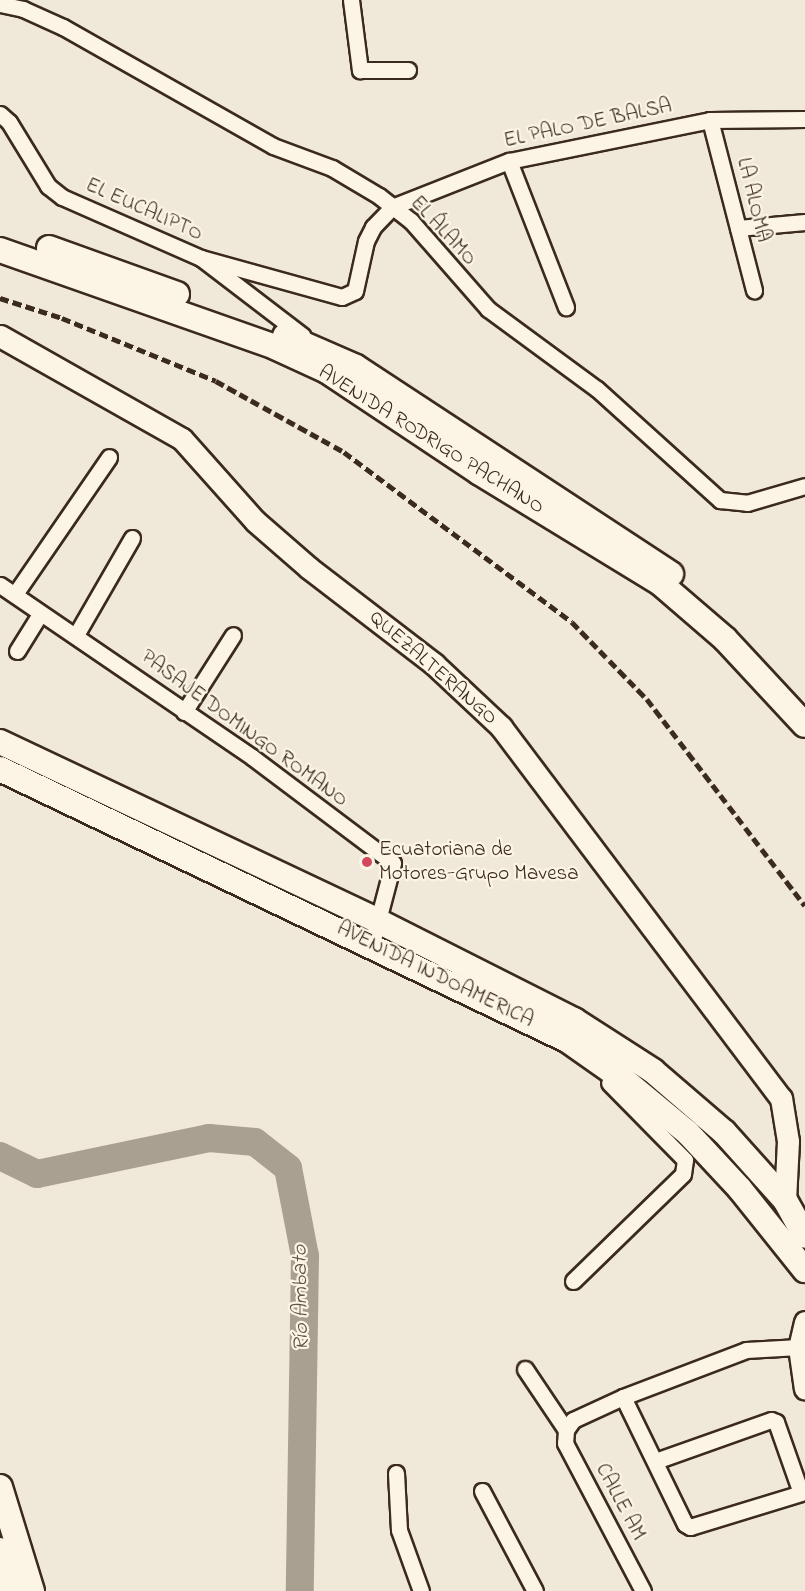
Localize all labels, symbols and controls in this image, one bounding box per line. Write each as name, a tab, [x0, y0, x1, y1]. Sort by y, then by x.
street label: EL PALO DE BALSA	[502, 94, 674, 154]
street label: LA ALOMA	[730, 155, 776, 245]
street label: EL EUCALIPTO	[81, 173, 207, 247]
street label: EL ÁLAMO	[404, 191, 482, 271]
street label: AVENIDA RODRIGO PACHANO	[313, 360, 549, 520]
street label: QUEZALTERANGO	[364, 605, 502, 731]
street label: PASAJE DOMINGO ROMANO	[135, 645, 353, 813]
place label: Ecuatoriana de Motores-Grupo Mavesa	[379, 837, 579, 887]
marker: Ecuatoriana de Motores-Grupo Mavesa	[360, 855, 374, 869]
street label: AVENIDA INDOAMERICA	[332, 916, 538, 1034]
water label: Río Ambato	[288, 1245, 316, 1351]
street label: CALLE AM	[589, 1459, 651, 1545]

